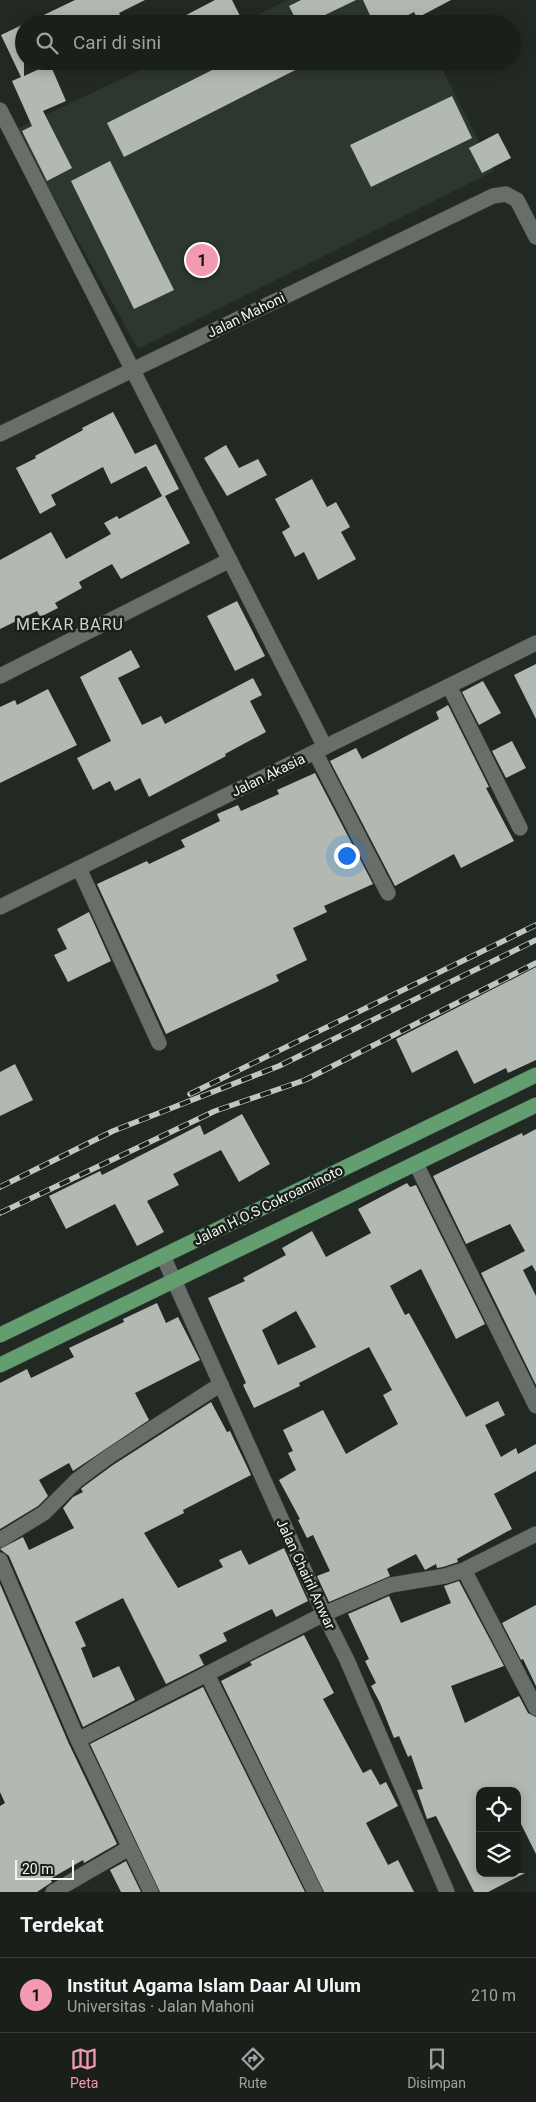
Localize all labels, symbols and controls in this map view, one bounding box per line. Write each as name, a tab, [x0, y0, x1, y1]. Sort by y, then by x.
search box	[15, 15, 521, 70]
icon: search	[33, 29, 61, 57]
text: Cari di sini	[73, 31, 161, 54]
pin: 1	[186, 241, 218, 279]
street label: Jalan Mahoni	[205, 289, 287, 341]
district label: MEKAR BARU	[16, 615, 124, 634]
street label: Jalan Akasia	[229, 750, 307, 800]
your location	[334, 843, 360, 869]
street label: Jalan H.O.S Cokroaminoto	[191, 1162, 345, 1248]
street label: Jalan Chairil Anwar	[273, 1516, 339, 1632]
map controls	[476, 1787, 521, 1877]
button: locate	[476, 1787, 521, 1832]
button: layers	[476, 1832, 521, 1877]
scale bar	[15, 1857, 74, 1880]
text: 20 m	[22, 1861, 54, 1877]
text: Terdekat	[20, 1913, 104, 1937]
text: Institut Agama Islam Daar Al Ulum	[67, 1974, 361, 1997]
text: 1	[31, 1986, 41, 2005]
text: 210 m	[471, 1986, 516, 2005]
text: Universitas · Jalan Mahoni	[67, 1997, 254, 2016]
tab: Peta	[70, 2045, 98, 2091]
tab: Rute	[239, 2045, 267, 2091]
tab: Disimpan	[407, 2045, 466, 2091]

